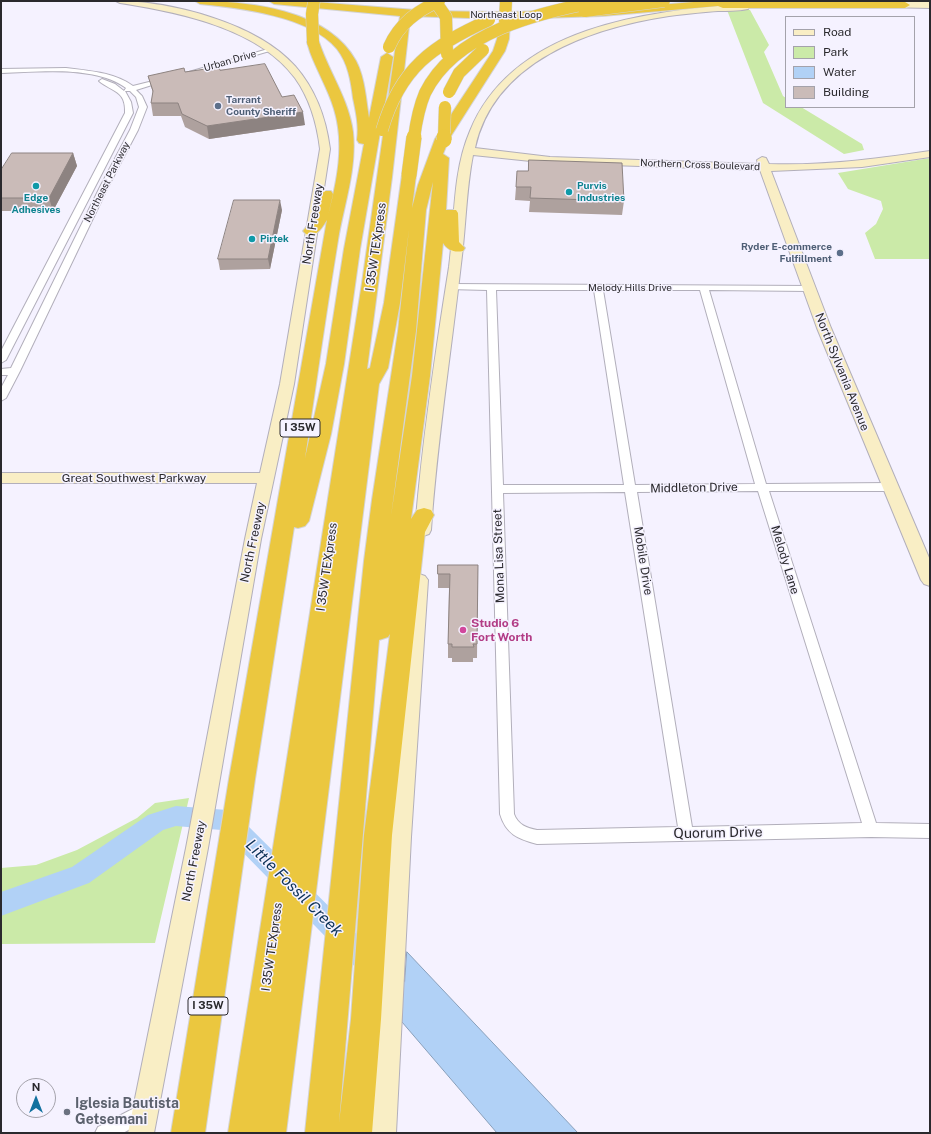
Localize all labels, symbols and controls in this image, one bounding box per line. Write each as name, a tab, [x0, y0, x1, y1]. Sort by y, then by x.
street label: Northeast Loop	[470, 9, 542, 21]
legend	[785, 16, 915, 108]
text: Road	[823, 25, 851, 39]
text: Park	[823, 45, 849, 59]
street label: Urban Drive	[202, 48, 258, 74]
text: Water	[823, 65, 856, 79]
text: Building	[823, 85, 869, 99]
place label: Tarrant County Sheriff	[226, 94, 296, 118]
marker: Tarrant County Sheriff	[213, 101, 223, 111]
street label: Northeast Parkway	[82, 140, 132, 224]
street label: Northern Cross Boulevard	[640, 157, 760, 173]
place label: Purvis Industries	[577, 180, 625, 204]
marker: Edge Adhesives	[31, 181, 41, 191]
street label: North Freeway	[299, 182, 327, 266]
marker: Purvis Industries	[564, 187, 574, 197]
place label: Edge Adhesives	[12, 192, 60, 216]
street label: I 35W TEXpress	[363, 202, 389, 292]
place label: Pirtek	[260, 233, 289, 245]
marker: Pirtek	[247, 234, 257, 244]
place label: Ryder E-commerce Fulfillment	[741, 241, 832, 264]
marker: Ryder E-commerce Fulfillment	[835, 248, 845, 258]
street label: Melody Hills Drive	[588, 282, 672, 294]
street label: North Sylvania Avenue	[812, 311, 872, 433]
road number: I 35W	[280, 419, 320, 437]
street label: Great Southwest Parkway	[62, 471, 206, 485]
street label: Middleton Drive	[650, 480, 738, 496]
street label: North Freeway	[237, 500, 269, 584]
street label: Mona Lisa Street	[490, 509, 508, 603]
street label: I 35W TEXpress	[314, 522, 340, 612]
street label: Melody Lane	[768, 524, 802, 596]
street label: Mobile Drive	[630, 526, 656, 596]
place label: Studio 6 Fort Worth	[471, 616, 532, 644]
marker: Studio 6 Fort Worth	[458, 625, 468, 635]
street label: North Freeway	[179, 819, 209, 903]
street label: Quorum Drive	[673, 824, 763, 842]
water label: Little Fossil Creek	[241, 835, 347, 941]
street label: I 35W TEXpress	[259, 902, 285, 992]
road number: I 35W	[188, 997, 228, 1015]
north arrow	[16, 1078, 56, 1118]
text: N	[32, 1081, 40, 1093]
place label: Iglesia Bautista Getsemani	[75, 1096, 179, 1128]
marker: Iglesia Bautista Getsemani	[62, 1107, 72, 1117]

